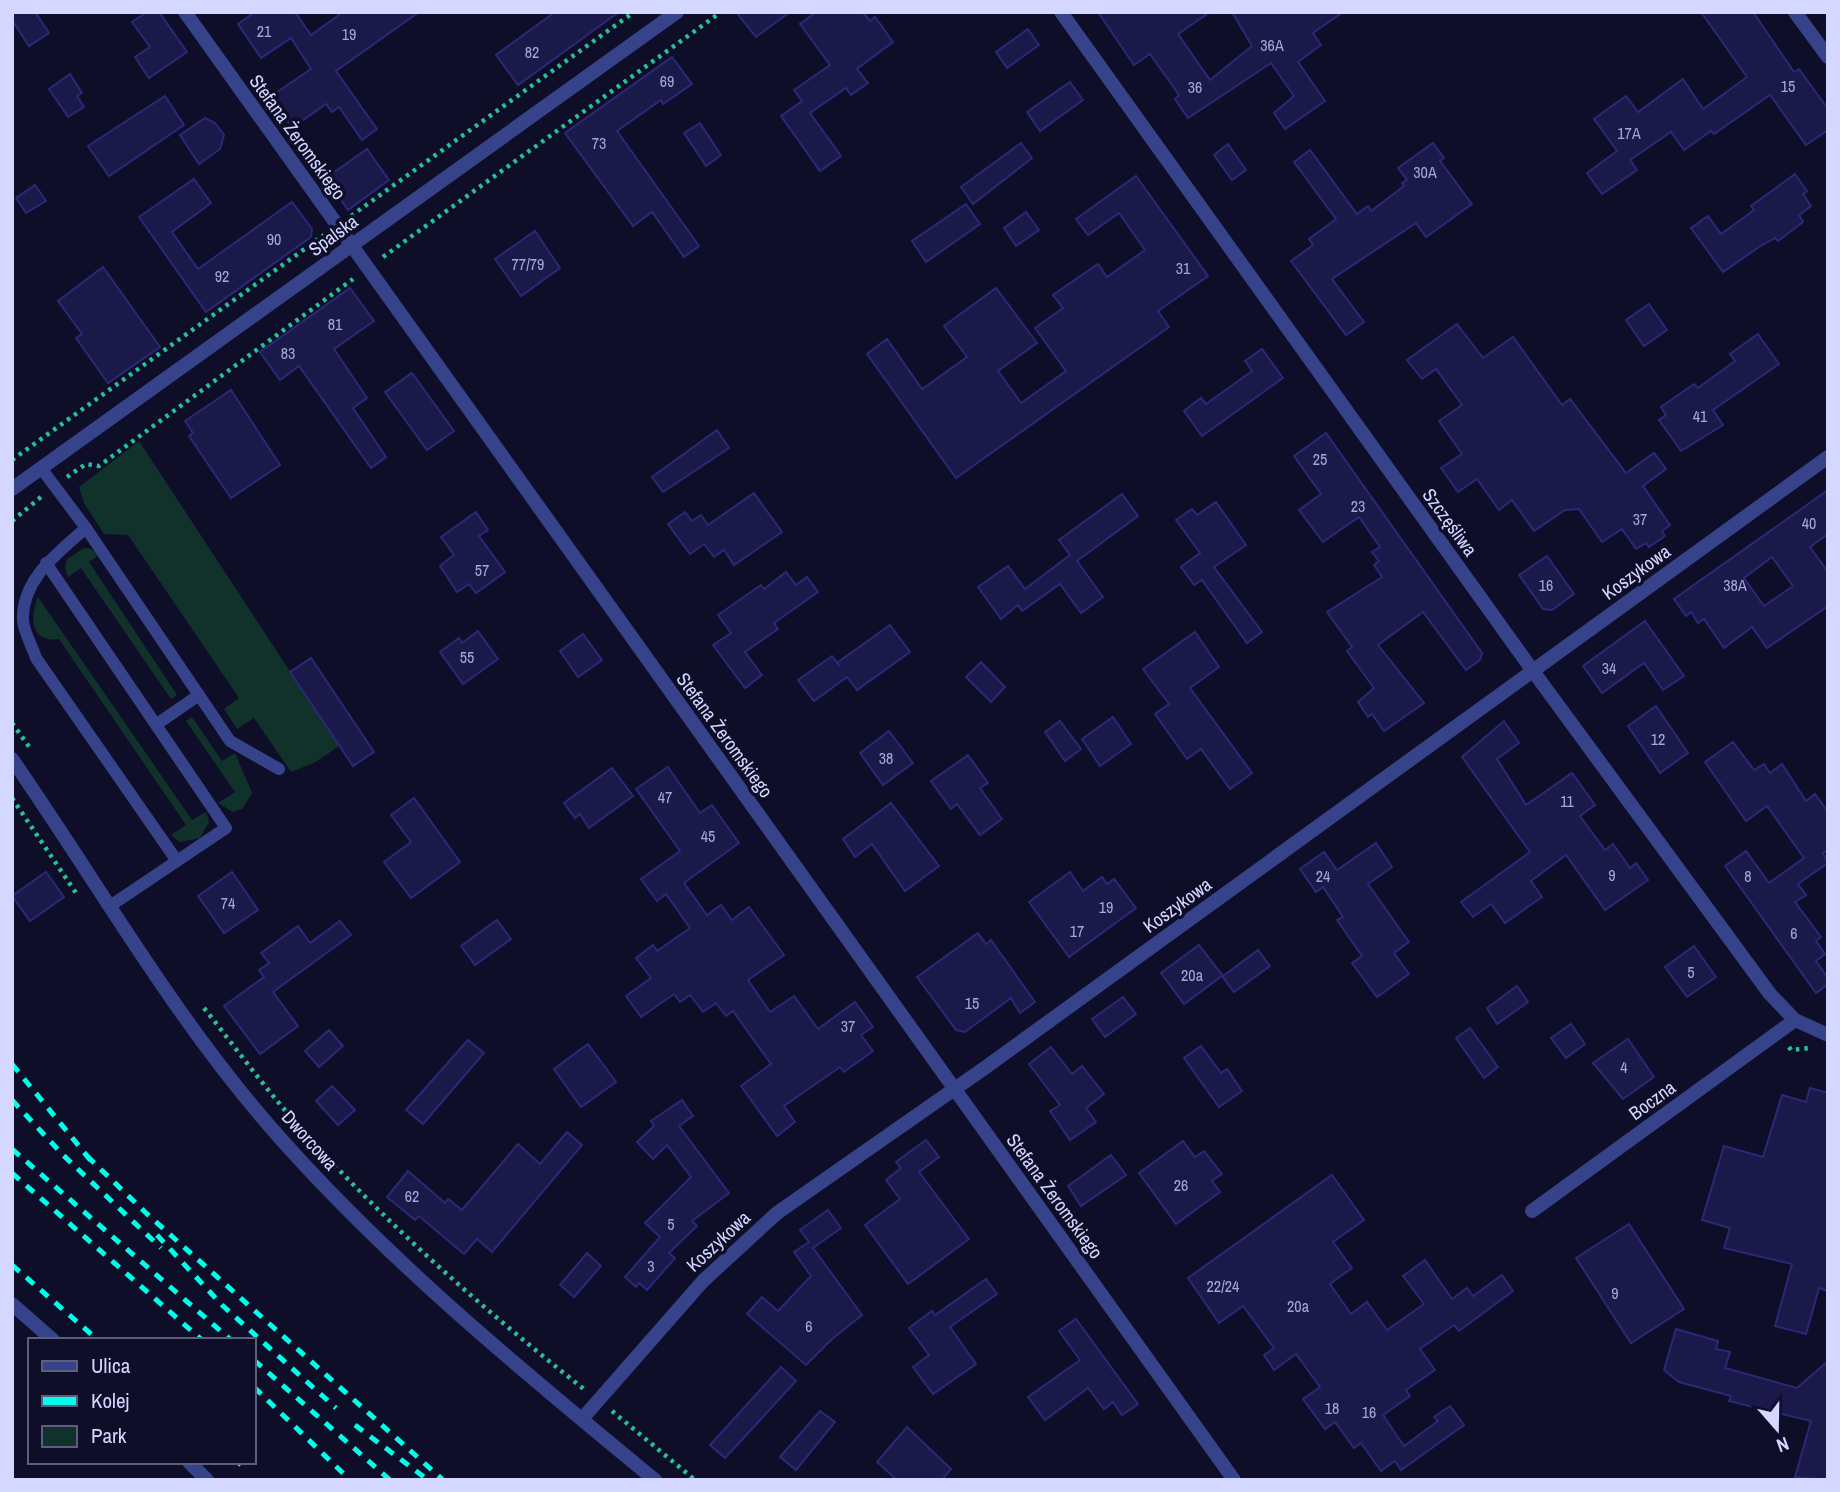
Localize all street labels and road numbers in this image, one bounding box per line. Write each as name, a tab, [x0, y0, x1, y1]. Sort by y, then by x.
street label: Stefana Żeromskiego	[244, 69, 352, 205]
street label: Spalska	[303, 208, 363, 262]
street label: Szczęśliwa	[1417, 483, 1484, 561]
street label: Koszykowa	[1596, 538, 1676, 606]
street label: Stefana Żeromskiego	[671, 667, 779, 803]
street label: Koszykowa	[1137, 871, 1217, 939]
street label: Boczna	[1623, 1074, 1681, 1126]
street label: Dworcowa	[276, 1104, 344, 1176]
street label: Stefana Żeromskiego	[1001, 1128, 1109, 1264]
street label: Koszykowa	[680, 1204, 756, 1277]

